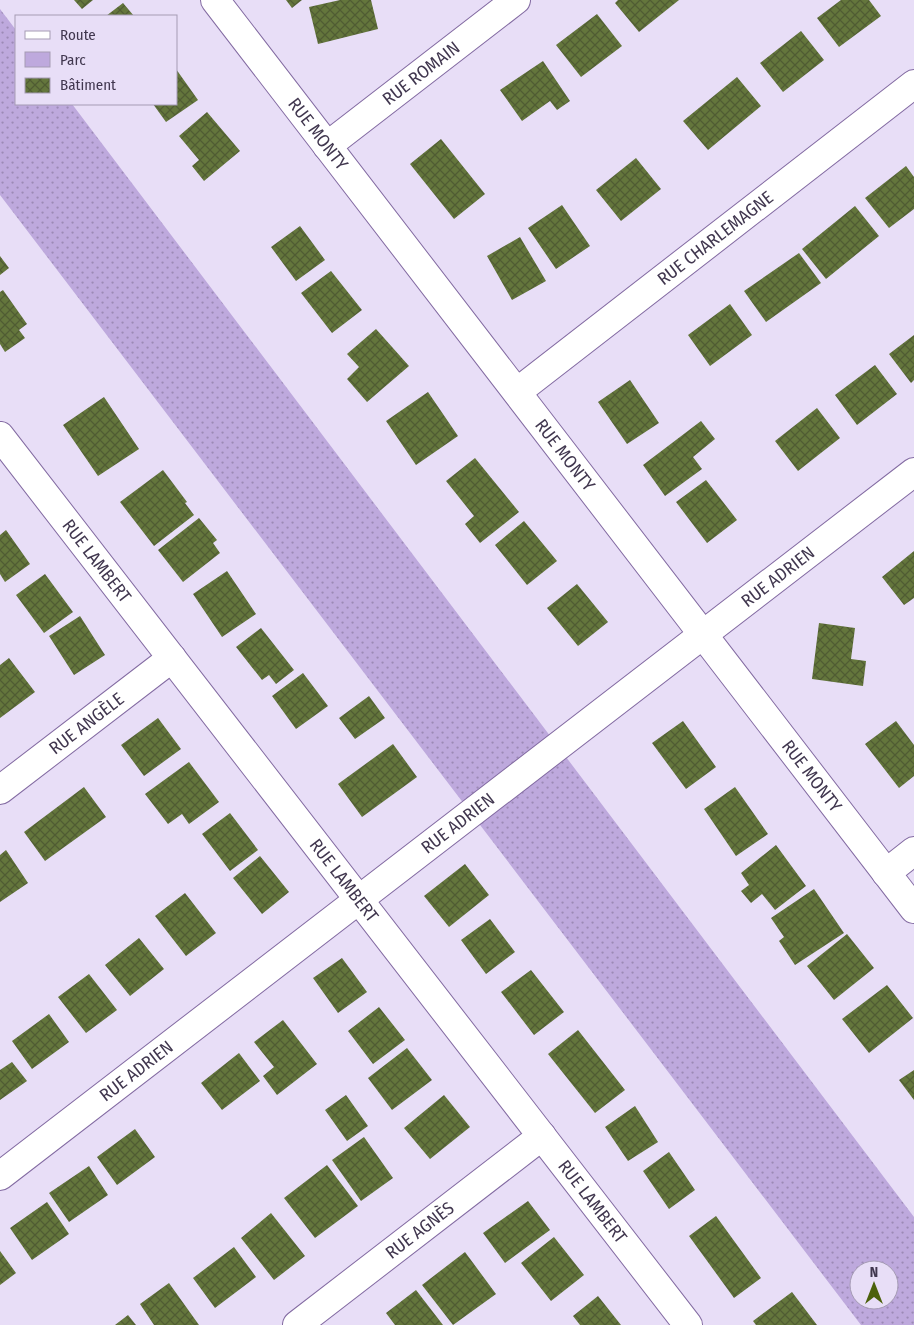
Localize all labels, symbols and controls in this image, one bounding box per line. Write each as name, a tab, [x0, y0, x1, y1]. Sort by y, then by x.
legend	[15, 15, 178, 105]
text: Route	[60, 26, 96, 44]
street label: RUE ROMAIN	[378, 37, 464, 110]
text: Parc	[60, 51, 86, 69]
text: Bâtiment	[60, 76, 116, 94]
street label: RUE MONTY	[283, 94, 353, 174]
street label: RUE CHARLEMAGNE	[653, 186, 778, 290]
street label: RUE MONTY	[530, 415, 600, 496]
street label: RUE LAMBERT	[58, 515, 136, 607]
street label: RUE ADRIEN	[737, 542, 819, 612]
street label: RUE ANGÈLE	[45, 688, 128, 759]
street label: RUE MONTY	[777, 736, 846, 817]
street label: RUE ADRIEN	[417, 788, 499, 859]
street label: RUE LAMBERT	[305, 834, 383, 927]
street label: RUE ADRIEN	[95, 1036, 177, 1106]
street label: RUE LAMBERT	[553, 1156, 632, 1248]
street label: RUE AGNÈS	[381, 1197, 458, 1264]
north arrow	[849, 1260, 899, 1310]
text: N	[870, 1264, 878, 1281]

